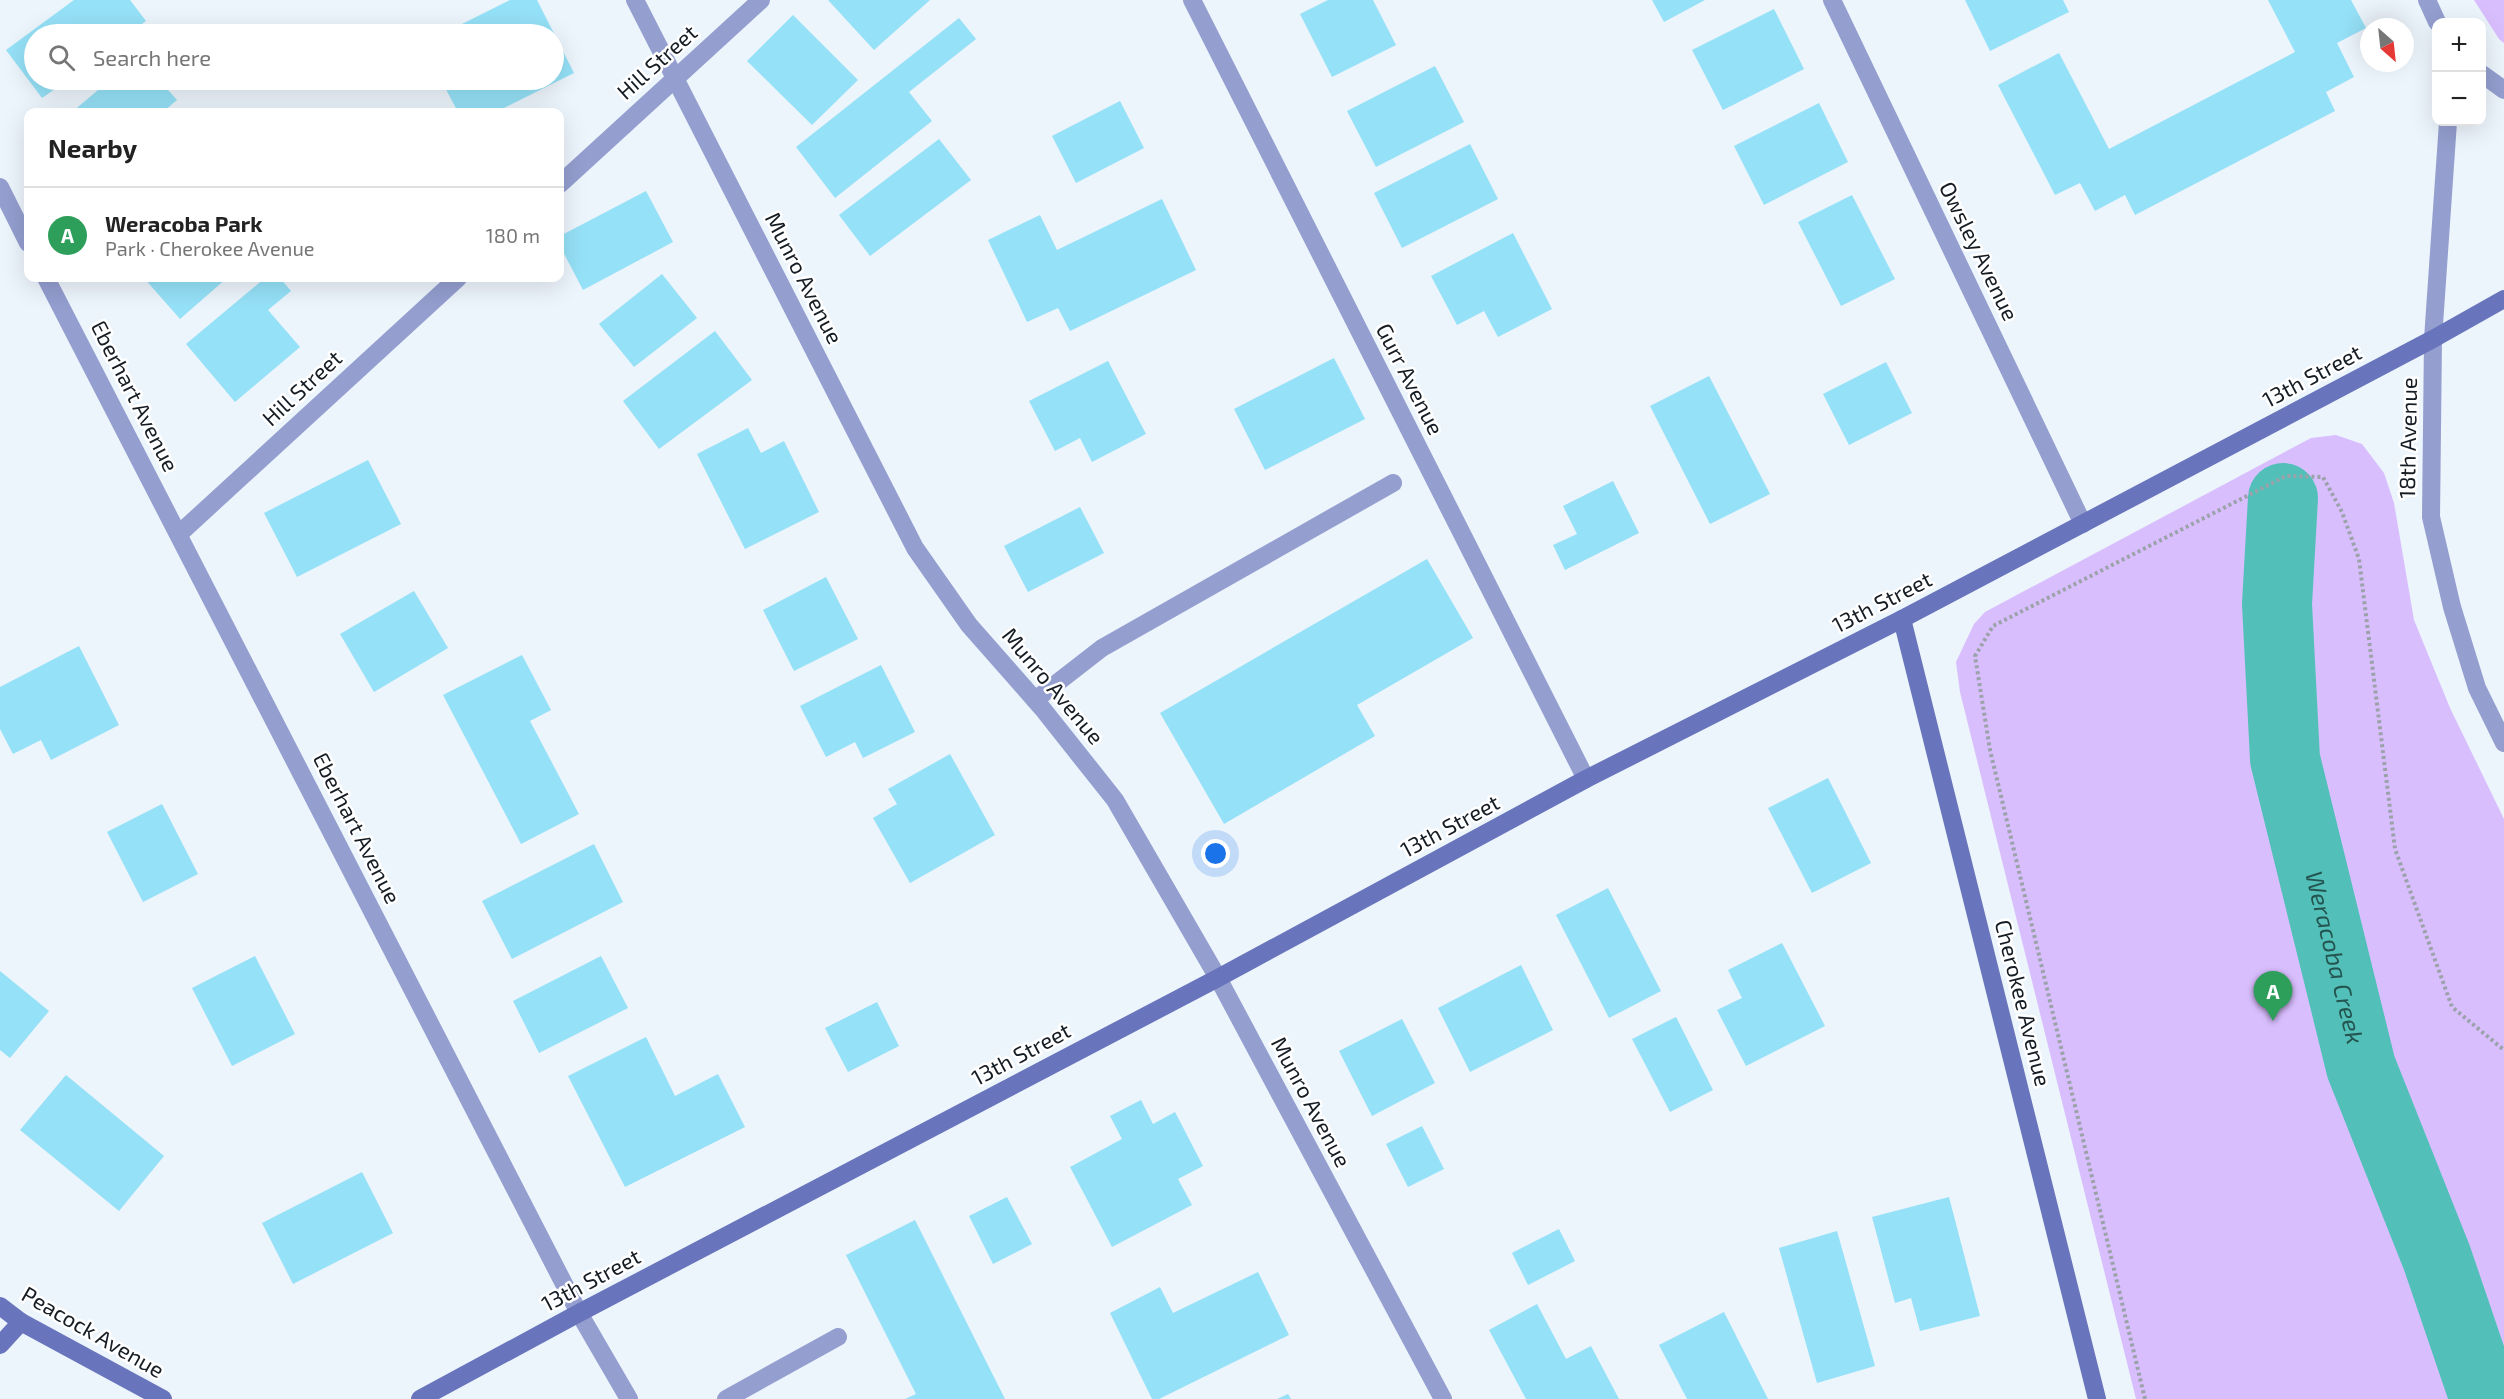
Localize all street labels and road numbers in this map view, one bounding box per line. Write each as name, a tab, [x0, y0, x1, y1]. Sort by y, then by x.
street label: Hill Street	[611, 19, 702, 104]
street label: Owsley Avenue	[1935, 177, 2025, 324]
street label: Munro Avenue	[761, 208, 849, 347]
street label: Eberhart Avenue	[87, 316, 185, 475]
street label: Gurr Avenue	[1372, 318, 1450, 439]
street label: 13th Street	[2258, 338, 2365, 412]
street label: Hill Street	[256, 344, 346, 430]
street label: 18th Avenue	[2393, 377, 2421, 499]
street label: 13th Street	[1827, 565, 1936, 637]
street label: Munro Avenue	[998, 622, 1110, 749]
street label: Eberhart Avenue	[309, 748, 407, 907]
street label: 13th Street	[1396, 788, 1503, 862]
street label: Cherokee Avenue	[1991, 917, 2057, 1089]
street label: 13th Street	[967, 1016, 1074, 1090]
street label: Munro Avenue	[1267, 1032, 1357, 1171]
street label: 13th Street	[537, 1242, 644, 1316]
street label: Peacock Avenue	[18, 1280, 169, 1382]

